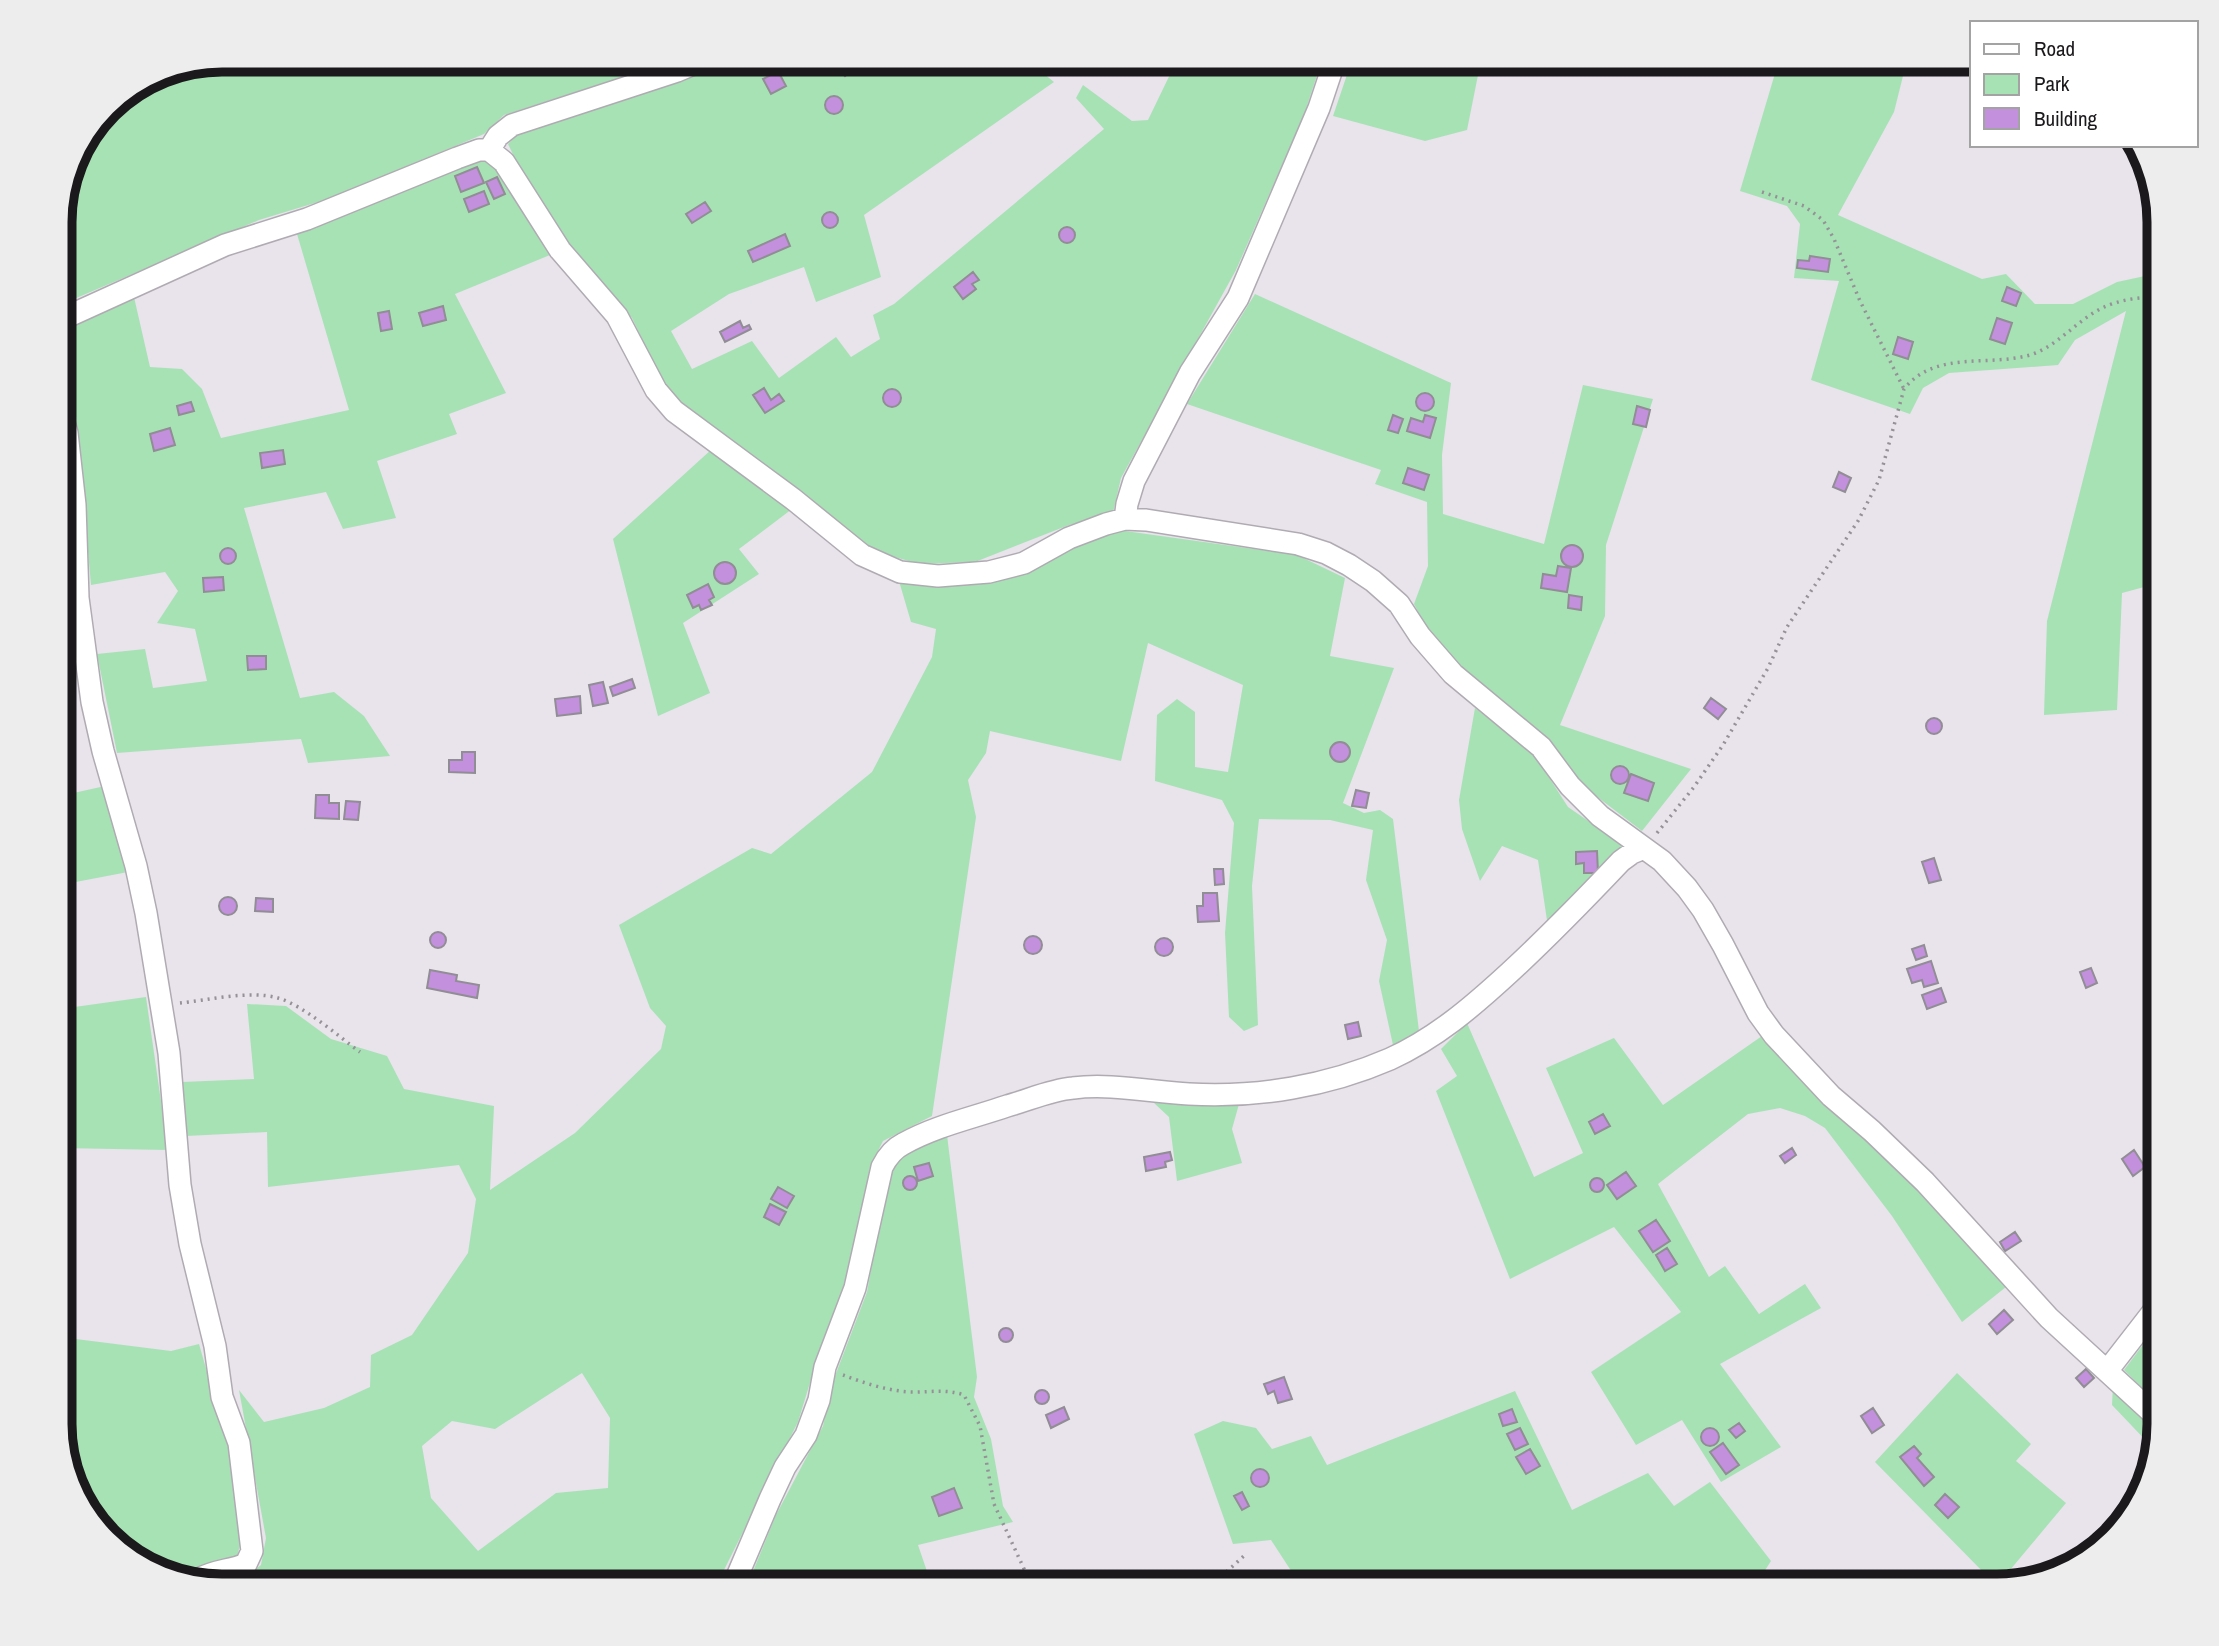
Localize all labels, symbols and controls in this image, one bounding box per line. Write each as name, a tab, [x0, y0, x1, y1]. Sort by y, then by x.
legend	[1970, 21, 2198, 147]
text: Road	[2034, 34, 2075, 63]
text: Park	[2034, 69, 2070, 98]
text: Building	[2034, 104, 2098, 133]

